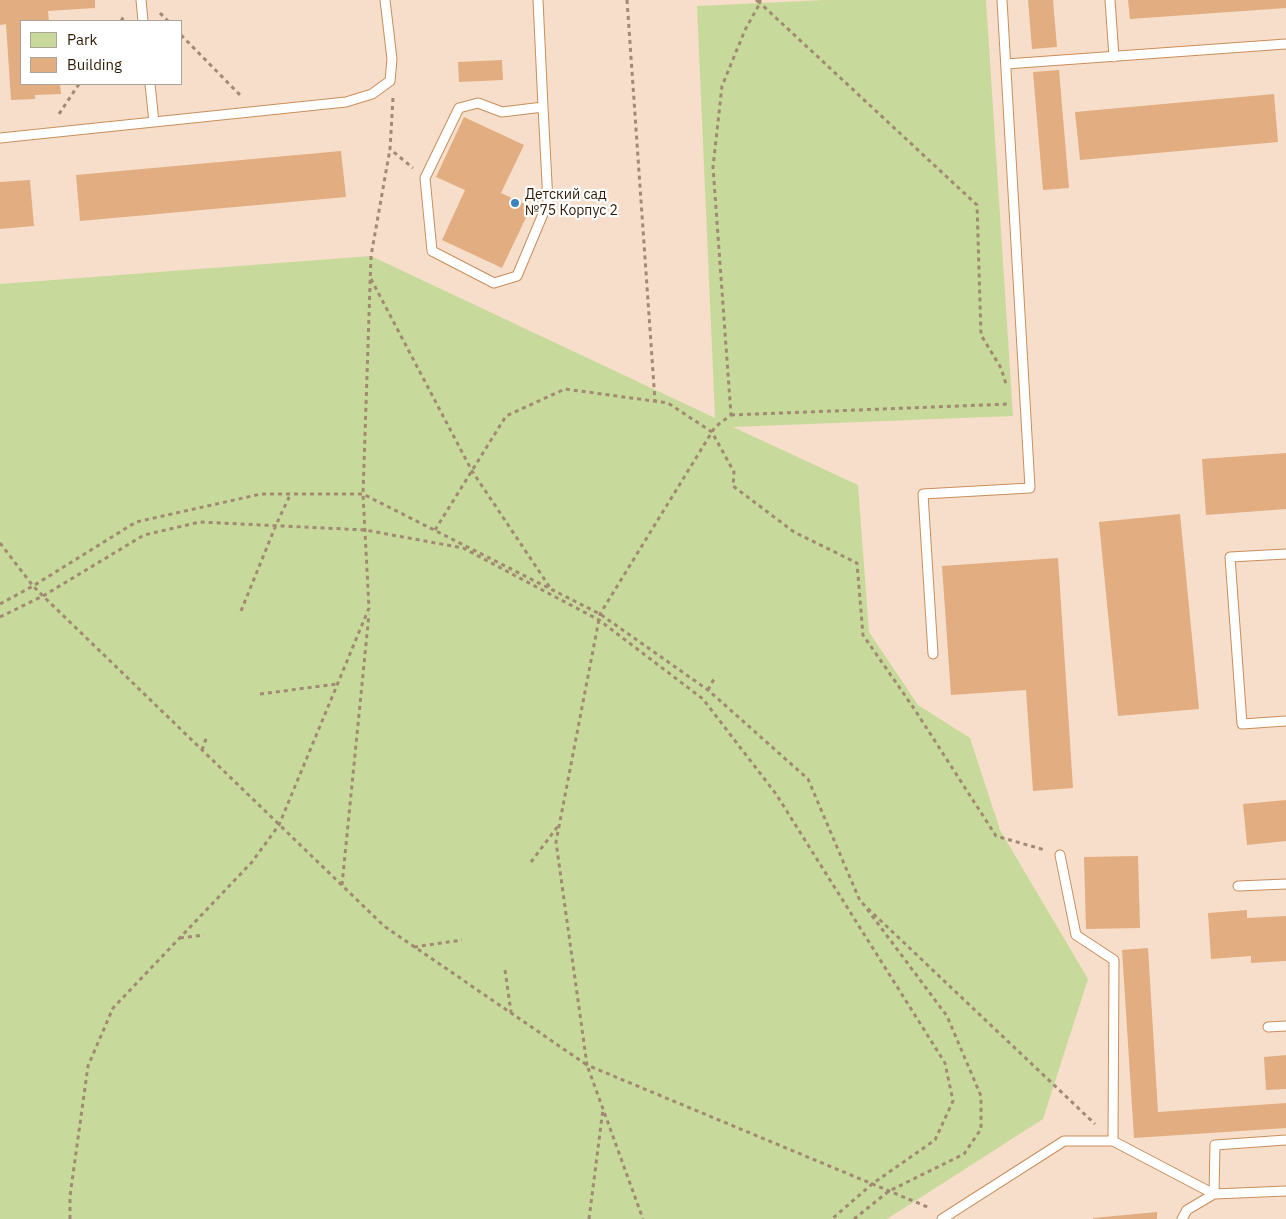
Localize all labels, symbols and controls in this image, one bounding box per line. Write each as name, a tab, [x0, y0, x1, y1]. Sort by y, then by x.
legend	[20, 20, 182, 85]
text: Park	[67, 30, 97, 49]
text: Building	[67, 55, 122, 74]
place label: Детский сад №75 Корпус 2	[525, 187, 618, 220]
marker: Детский сад №75 Корпус 2	[509, 197, 521, 209]

